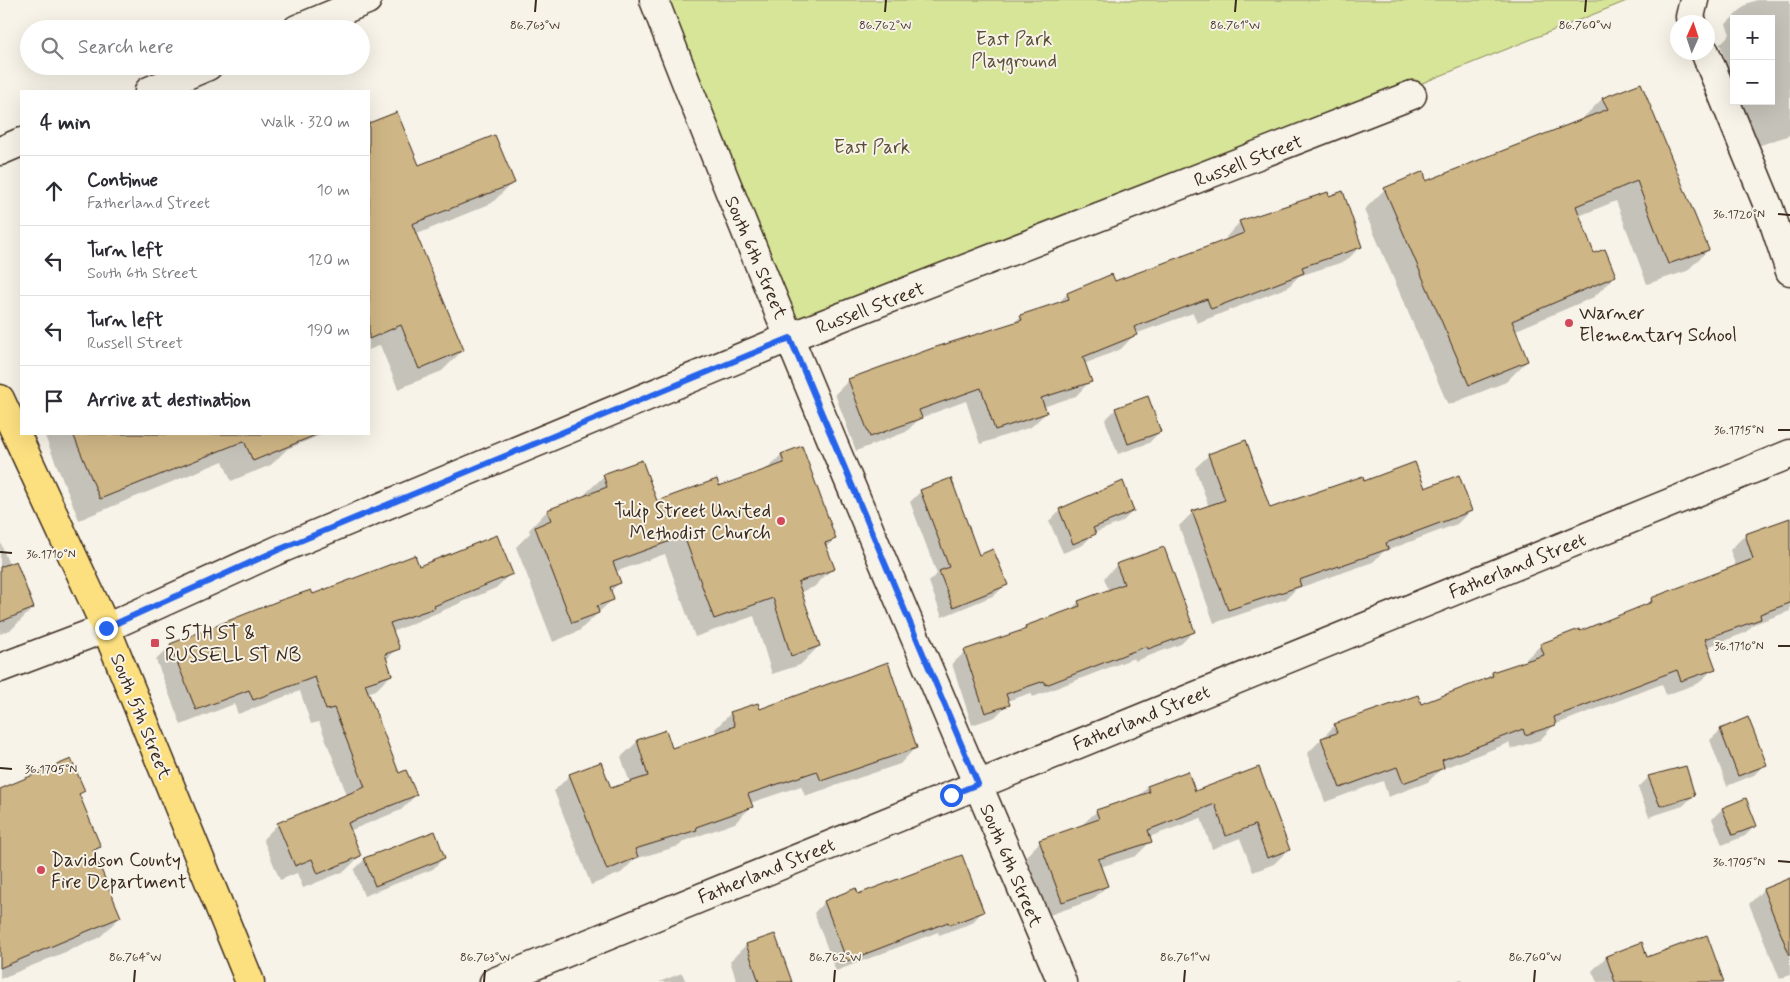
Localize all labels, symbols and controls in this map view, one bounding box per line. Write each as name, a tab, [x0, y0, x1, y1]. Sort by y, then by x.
north arrow	[1670, 15, 1715, 60]
map controls	[1730, 15, 1775, 105]
button: +	[1730, 15, 1775, 60]
text: 86.763°W	[510, 18, 560, 34]
text: 86.762°W	[859, 18, 911, 34]
text: 86.761°W	[1210, 18, 1260, 34]
text: 86.760°W	[1559, 18, 1611, 34]
search box	[20, 20, 370, 75]
park label: East Park Playground	[971, 27, 1057, 75]
icon: search	[38, 34, 66, 62]
text: Search here	[78, 35, 174, 60]
button: −	[1730, 60, 1775, 105]
text: 4 min	[40, 109, 91, 137]
text: Walk · 320 m	[261, 112, 350, 133]
street label: Russell Street	[1191, 129, 1306, 194]
park label: East Park	[834, 135, 910, 160]
text: Continue	[87, 168, 158, 193]
icon: ahead	[40, 177, 68, 205]
text: 10 m	[317, 180, 350, 201]
street label: South 6th Street	[718, 192, 793, 323]
text: Fatherland Street	[87, 193, 210, 214]
text: 36.1720°N	[1713, 207, 1765, 223]
text: Turn left	[87, 238, 163, 263]
icon: left	[40, 247, 68, 275]
text: 120 m	[308, 250, 350, 271]
text: South 6th Street	[87, 263, 198, 284]
street label: Russell Street	[813, 276, 928, 341]
place label: Warner Elementary School	[1579, 301, 1737, 348]
text: Turn left	[87, 308, 163, 333]
icon: left	[40, 317, 68, 345]
marker: Warner Elementary School	[1563, 317, 1575, 329]
text: 190 m	[307, 320, 350, 341]
text: Russell Street	[87, 333, 183, 354]
icon: arrive	[40, 387, 68, 415]
text: Arrive at destination	[87, 388, 251, 413]
text: 36.1715°N	[1714, 423, 1764, 439]
place label: Tulip Street United Methodist Church	[614, 499, 771, 546]
marker: Tulip Street United Methodist Church	[775, 515, 787, 527]
street label: Fatherland Street	[1445, 527, 1590, 605]
text: 36.1710°N	[26, 547, 76, 563]
route end	[95, 617, 118, 640]
place label: S 5TH ST & RUSSELL ST NB	[165, 621, 301, 668]
marker: S 5TH ST & RUSSELL ST NB	[149, 637, 161, 649]
text: 36.1710°N	[1714, 639, 1764, 655]
street label: South 5th Street	[104, 650, 177, 783]
street label: Fatherland Street	[1069, 679, 1214, 757]
text: 36.1705°N	[25, 762, 77, 778]
route start	[940, 784, 963, 807]
street label: South 6th Street	[973, 800, 1048, 931]
street label: Fatherland Street	[694, 832, 839, 910]
place label: Davidson County Fire Department	[51, 848, 187, 895]
text: 36.1705°N	[1713, 855, 1765, 871]
marker: Davidson County Fire Department	[35, 864, 47, 876]
text: 86.764°W	[109, 950, 161, 966]
text: 86.763°W	[460, 950, 510, 966]
text: 86.762°W	[809, 950, 861, 966]
text: 86.761°W	[1160, 950, 1210, 966]
text: 86.760°W	[1509, 950, 1561, 966]

